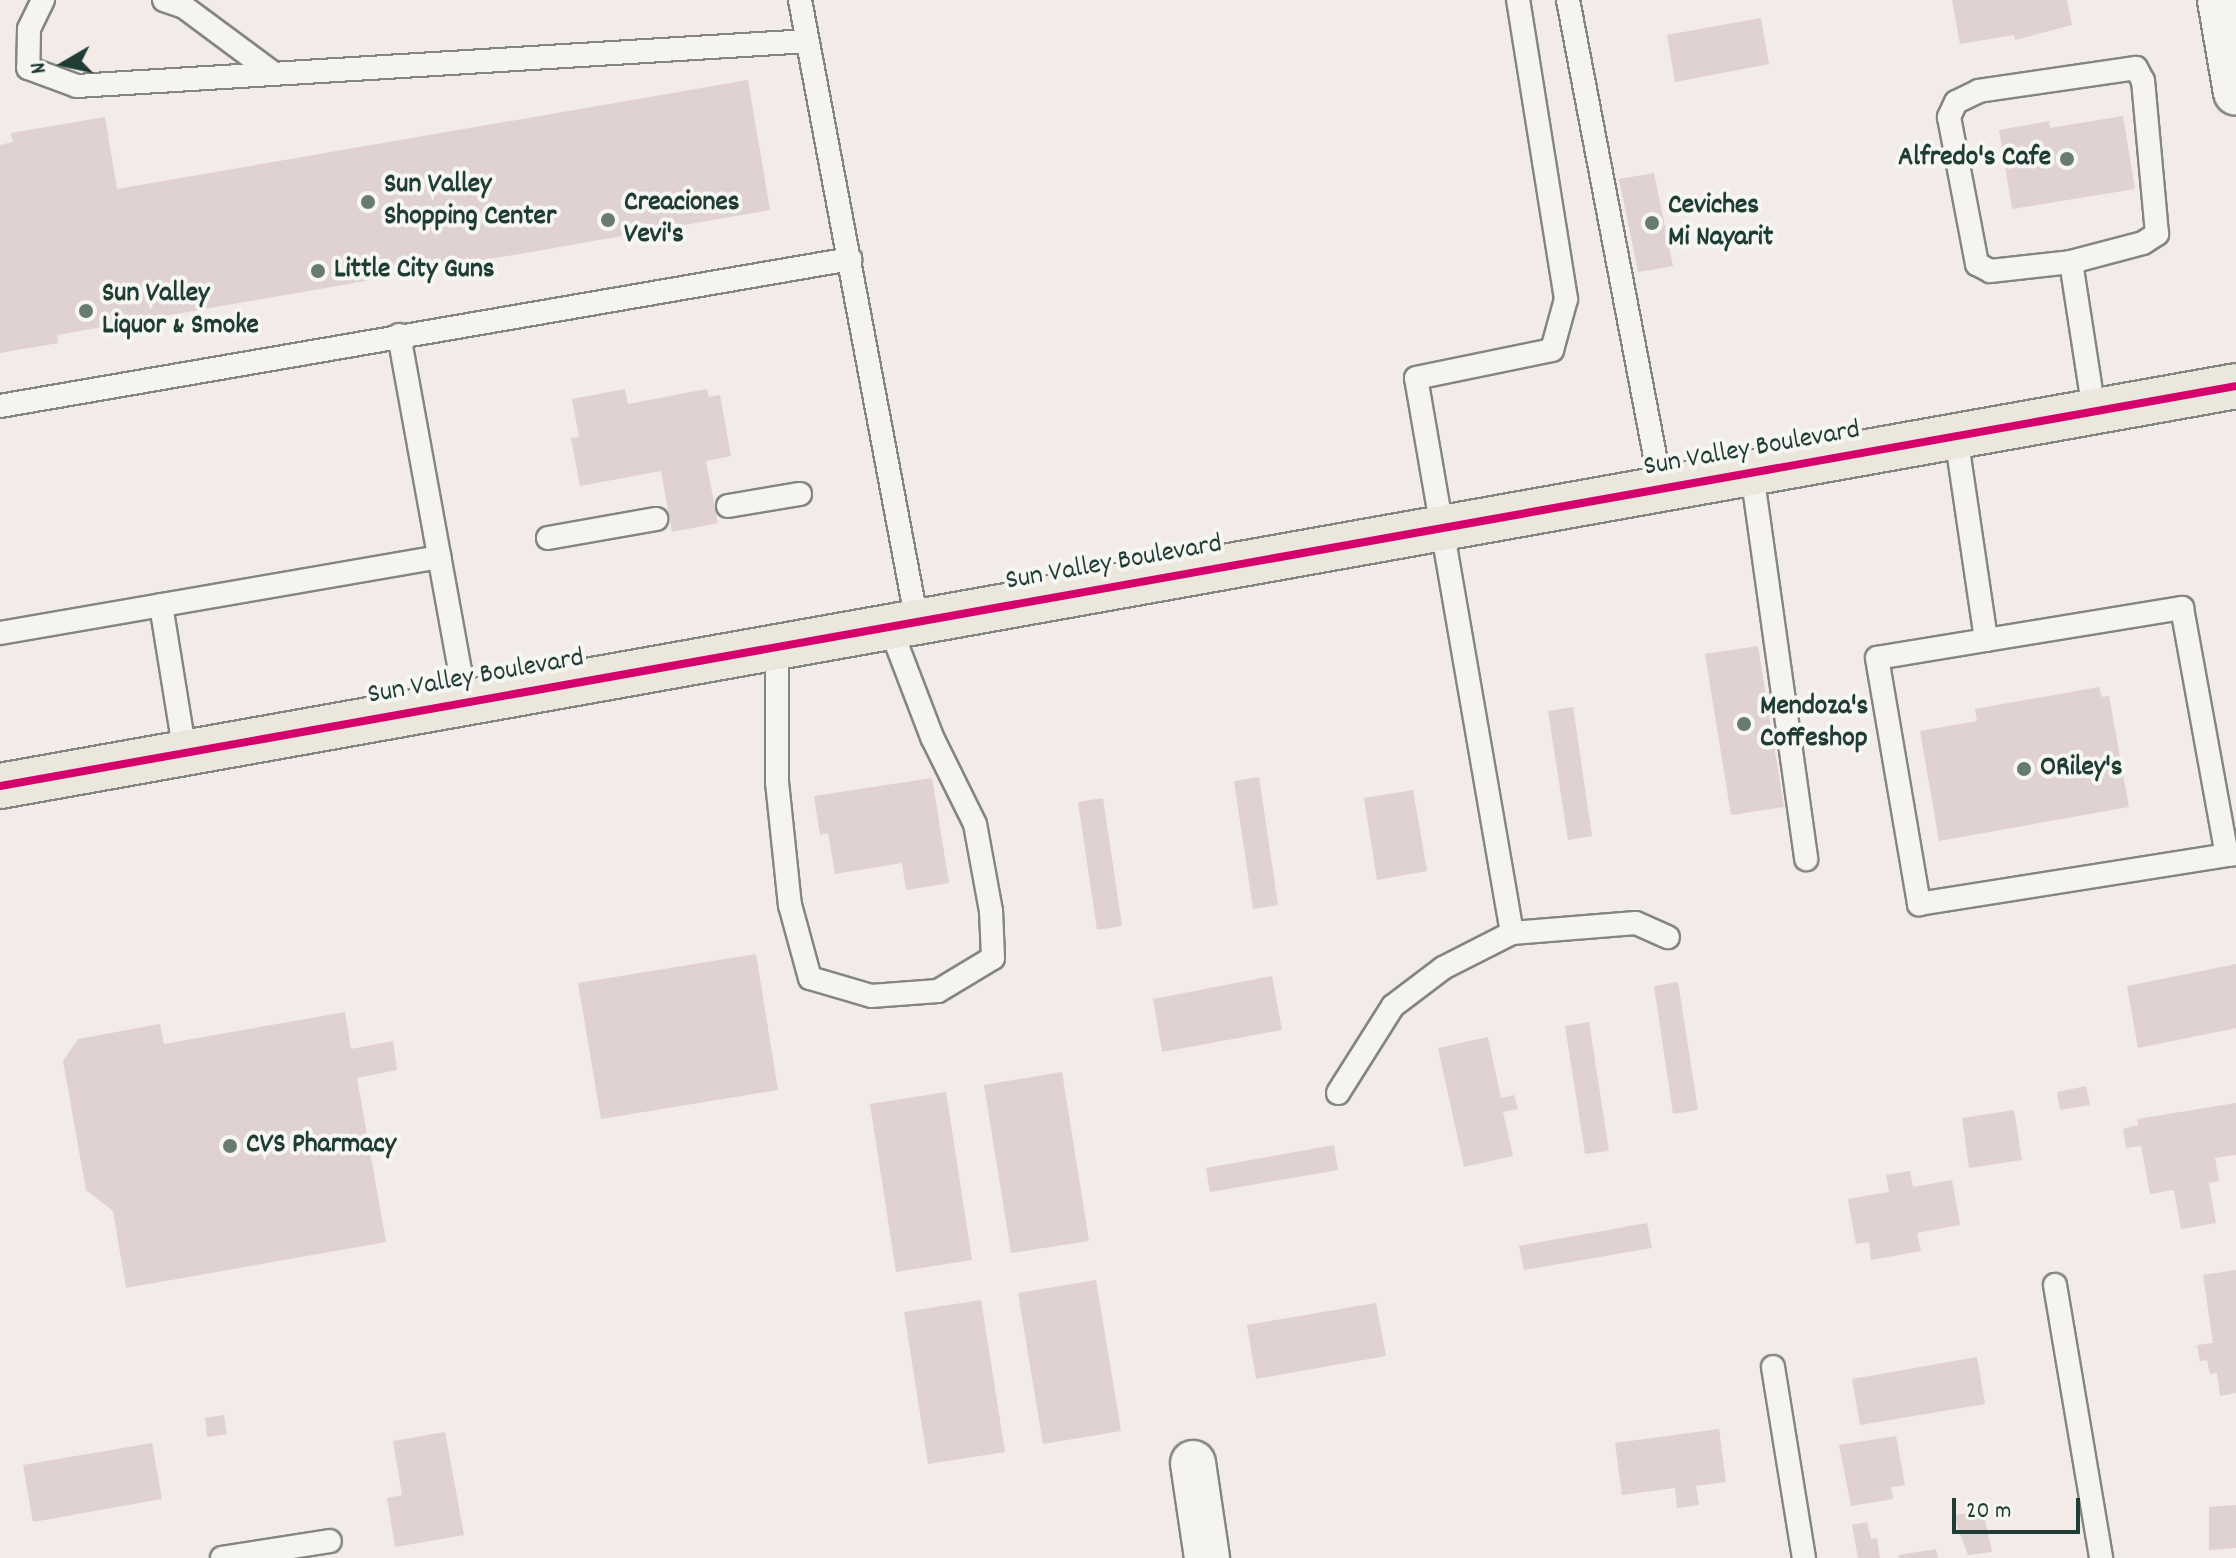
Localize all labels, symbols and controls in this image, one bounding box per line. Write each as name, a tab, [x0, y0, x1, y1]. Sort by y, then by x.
north arrow	[24, 24, 104, 104]
text: N	[24, 60, 56, 76]
place label: Alfredo's Cafe	[1898, 142, 2051, 176]
marker: Alfredo's Cafe	[2058, 150, 2076, 168]
place label: Sun Valley Shopping Center	[384, 169, 556, 235]
place label: Creaciones Vevi's	[624, 187, 740, 253]
place label: Ceviches Mi Nayarit	[1668, 190, 1773, 256]
marker: Sun Valley Shopping Center	[359, 193, 377, 211]
marker: Creaciones Vevi's	[599, 211, 617, 229]
marker: Ceviches Mi Nayarit	[1643, 214, 1661, 232]
place label: Little City Guns	[334, 254, 495, 288]
marker: Little City Guns	[309, 262, 327, 280]
place label: Sun Valley Liquor & Smoke	[102, 278, 259, 344]
marker: Sun Valley Liquor & Smoke	[77, 302, 95, 320]
street label: Sun Valley Boulevard	[1641, 414, 1863, 486]
street label: Sun Valley Boulevard	[1003, 528, 1225, 600]
street label: Sun Valley Boulevard	[365, 642, 587, 714]
place label: Mendoza's Coffeshop	[1760, 691, 1868, 757]
marker: Mendoza's Coffeshop	[1735, 715, 1753, 733]
place label: ORiley's	[2040, 752, 2122, 786]
marker: ORiley's	[2015, 760, 2033, 778]
place label: CVS Pharmacy	[246, 1129, 396, 1163]
marker: CVS Pharmacy	[221, 1137, 239, 1155]
scale bar	[1956, 1482, 2084, 1532]
text: 20 m	[1966, 1495, 2012, 1529]

